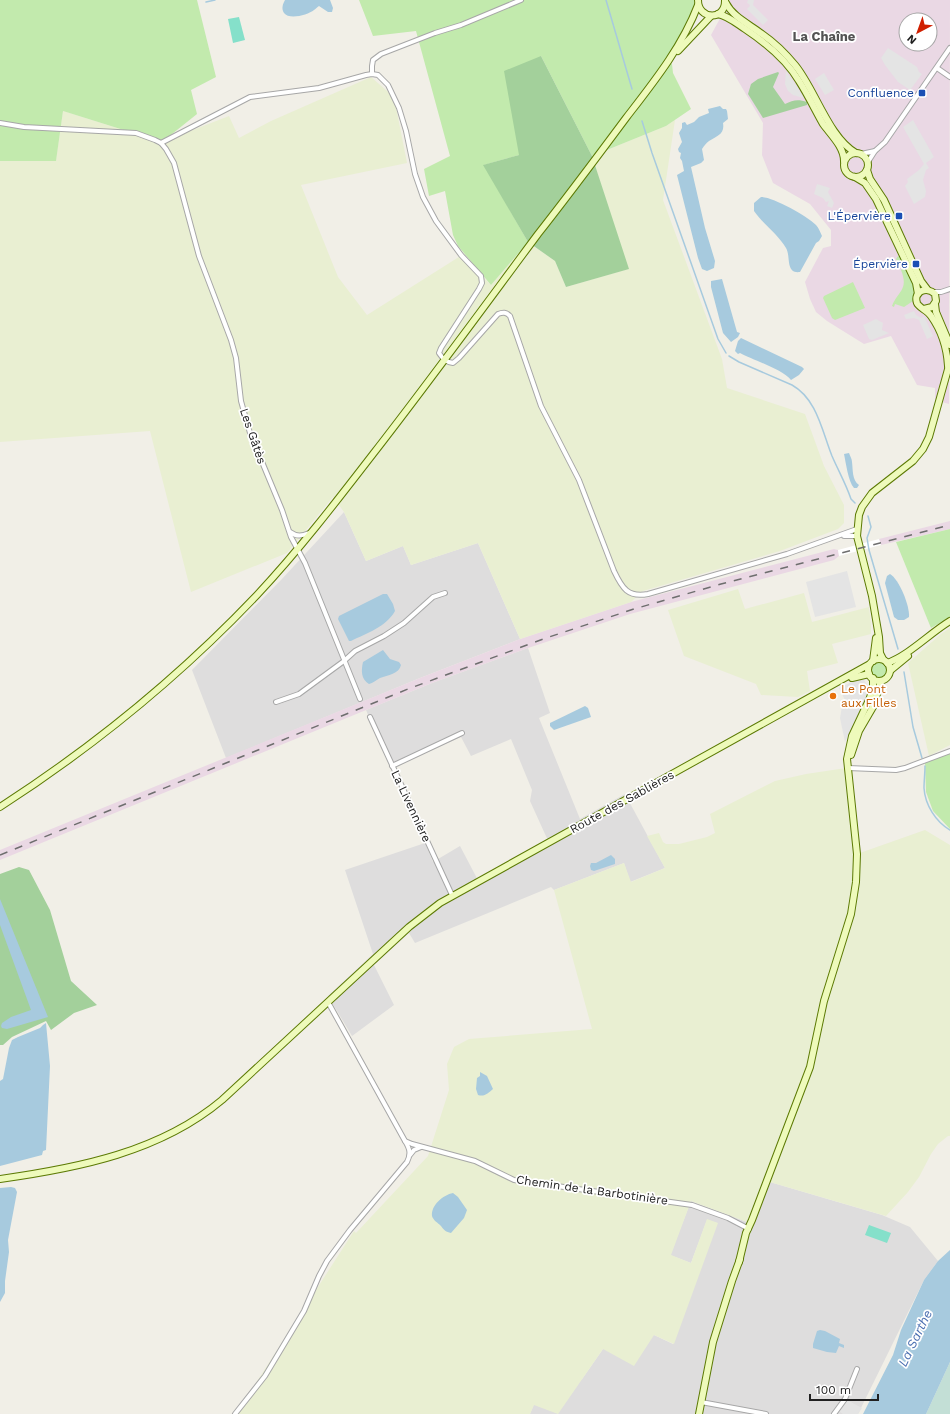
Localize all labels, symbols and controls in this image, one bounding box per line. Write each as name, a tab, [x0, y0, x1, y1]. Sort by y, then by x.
north arrow	[898, 12, 938, 52]
district label: La Chaîne	[793, 29, 856, 44]
text: N	[904, 32, 919, 47]
place label: Confluence	[847, 86, 914, 100]
marker: Confluence	[917, 88, 927, 98]
place label: L'Épervière	[827, 209, 891, 223]
marker: L'Épervière	[894, 211, 904, 221]
place label: Épervière	[853, 257, 908, 271]
marker: Épervière	[911, 259, 921, 269]
street label: Les Gâtès	[237, 406, 269, 466]
place label: Le Pont aux Filles	[841, 682, 897, 710]
marker: Le Pont aux Filles	[828, 691, 838, 701]
street label: La Livennière	[388, 768, 434, 844]
street label: Route des Sablières	[567, 768, 677, 836]
street label: Chemin de la Barbotinière	[515, 1172, 669, 1208]
water label: La Sarthe	[895, 1307, 935, 1369]
scale bar	[810, 1376, 878, 1402]
text: 100 m	[816, 1383, 851, 1397]

